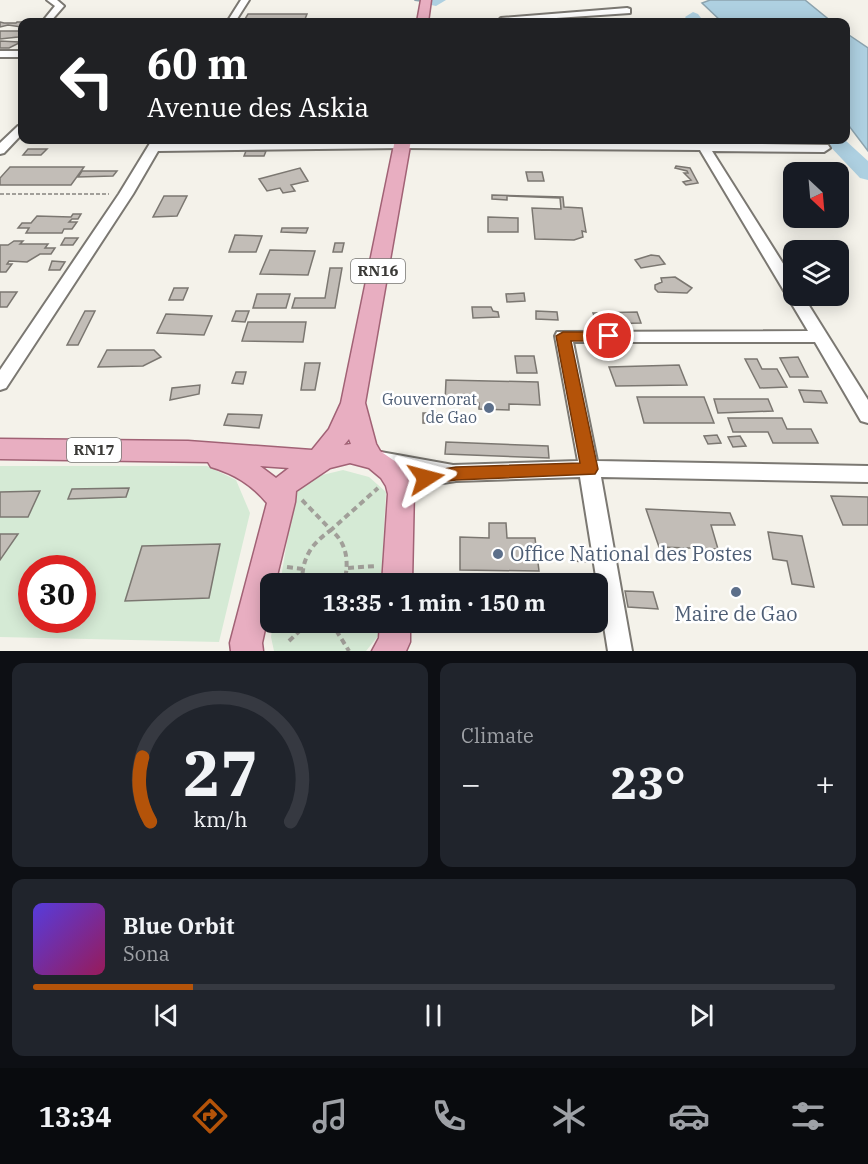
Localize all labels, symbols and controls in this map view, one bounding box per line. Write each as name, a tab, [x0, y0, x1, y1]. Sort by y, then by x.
text: 60 m	[147, 36, 248, 91]
icon: left	[48, 42, 126, 120]
text: Avenue des Askia	[147, 89, 369, 124]
north arrow	[783, 162, 849, 228]
map controls	[783, 162, 849, 306]
button: layers	[783, 240, 849, 306]
road number: RN16	[351, 259, 405, 283]
pin	[583, 310, 634, 361]
icon: arrive	[592, 319, 625, 352]
place label: Gouvernorat de Gao	[382, 389, 477, 427]
marker: Gouvernorat de Gao	[482, 401, 496, 415]
road number: RN17	[67, 438, 121, 462]
position arrow	[394, 446, 458, 510]
place label: Office National des Postes	[510, 540, 752, 567]
marker: Office National des Postes	[491, 547, 505, 561]
speed limit sign: 30	[18, 555, 96, 633]
marker: Maire de Gao	[729, 585, 743, 599]
text: 13:35 · 1 min · 150 m	[322, 588, 546, 617]
place label: Maire de Gao	[674, 600, 798, 627]
text: Climate	[461, 722, 534, 749]
text: 27	[183, 732, 257, 813]
text: 23°	[610, 753, 686, 811]
text: −	[461, 762, 481, 805]
text: +	[815, 762, 835, 805]
text: km/h	[193, 805, 247, 833]
text: Blue Orbit	[123, 911, 234, 940]
text: Sona	[123, 940, 170, 967]
icon: previous	[150, 999, 183, 1032]
icon: pause	[417, 999, 450, 1032]
icon: next	[685, 999, 718, 1032]
icon: directions	[189, 1095, 231, 1137]
icon: music	[309, 1095, 351, 1137]
icon: phone	[428, 1095, 470, 1137]
icon: climate	[548, 1095, 590, 1137]
icon: car	[668, 1095, 710, 1137]
icon: filters	[787, 1095, 829, 1137]
text: 13:34	[39, 1099, 112, 1134]

